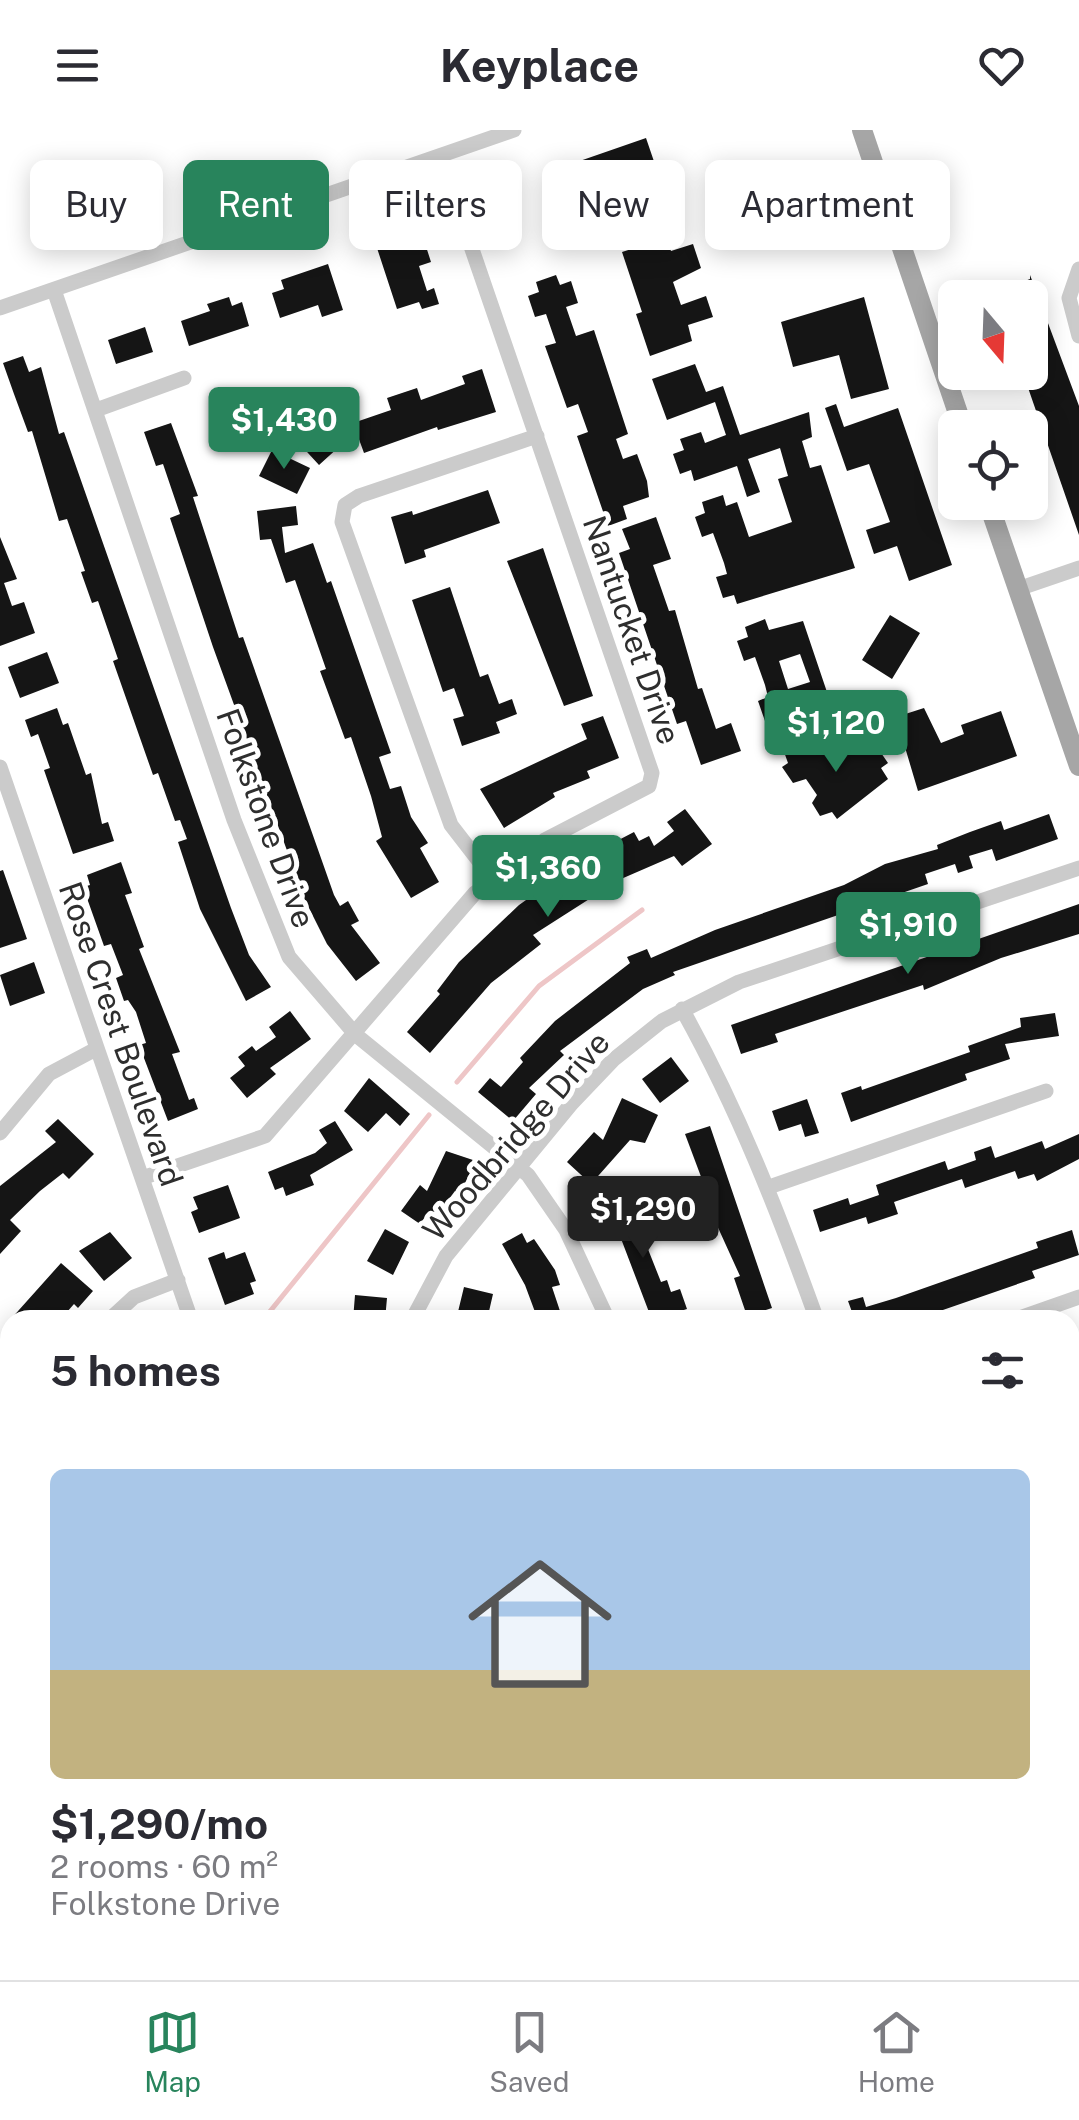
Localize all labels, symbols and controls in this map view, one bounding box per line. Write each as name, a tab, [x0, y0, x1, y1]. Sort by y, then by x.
icon: menu	[50, 38, 105, 93]
icon: heart	[974, 38, 1029, 93]
text: Keyplace	[440, 39, 639, 92]
chip: Buy	[30, 160, 163, 250]
chip: Rent	[183, 160, 329, 250]
chip: Filters	[349, 160, 522, 250]
chip: New	[542, 160, 685, 250]
chip: Apartment	[705, 160, 950, 250]
north arrow	[938, 280, 1048, 390]
map controls	[938, 280, 1048, 520]
pin: $1,430	[203, 387, 365, 472]
text: $1,430	[230, 401, 338, 438]
button: locate	[938, 410, 1048, 520]
street label: Nantucket Drive	[576, 511, 688, 749]
pin: $1,120	[755, 690, 917, 775]
street label: Folkstone Drive	[209, 703, 323, 933]
text: $1,120	[787, 704, 885, 741]
pin: $1,360	[467, 835, 629, 920]
text: $1,360	[494, 849, 602, 886]
street label: Rose Crest Boulevard	[52, 877, 190, 1191]
pin: $1,910	[827, 892, 989, 977]
text: $1,910	[858, 906, 958, 943]
street label: Woodbridge Drive	[415, 1024, 617, 1248]
pin: $1,290	[562, 1176, 724, 1261]
text: $1,290	[590, 1190, 696, 1227]
icon: filters	[975, 1343, 1030, 1398]
text: 5 homes	[50, 1346, 221, 1395]
icon: home	[450, 1534, 630, 1714]
text: $1,290/mo	[50, 1799, 268, 1848]
text: 2 rooms · 60 m²	[50, 1848, 278, 1885]
text: Folkstone Drive	[50, 1885, 280, 1922]
tab: Map	[144, 2005, 201, 2098]
tab: Saved	[489, 2005, 569, 2098]
tab: Home	[858, 2005, 935, 2098]

